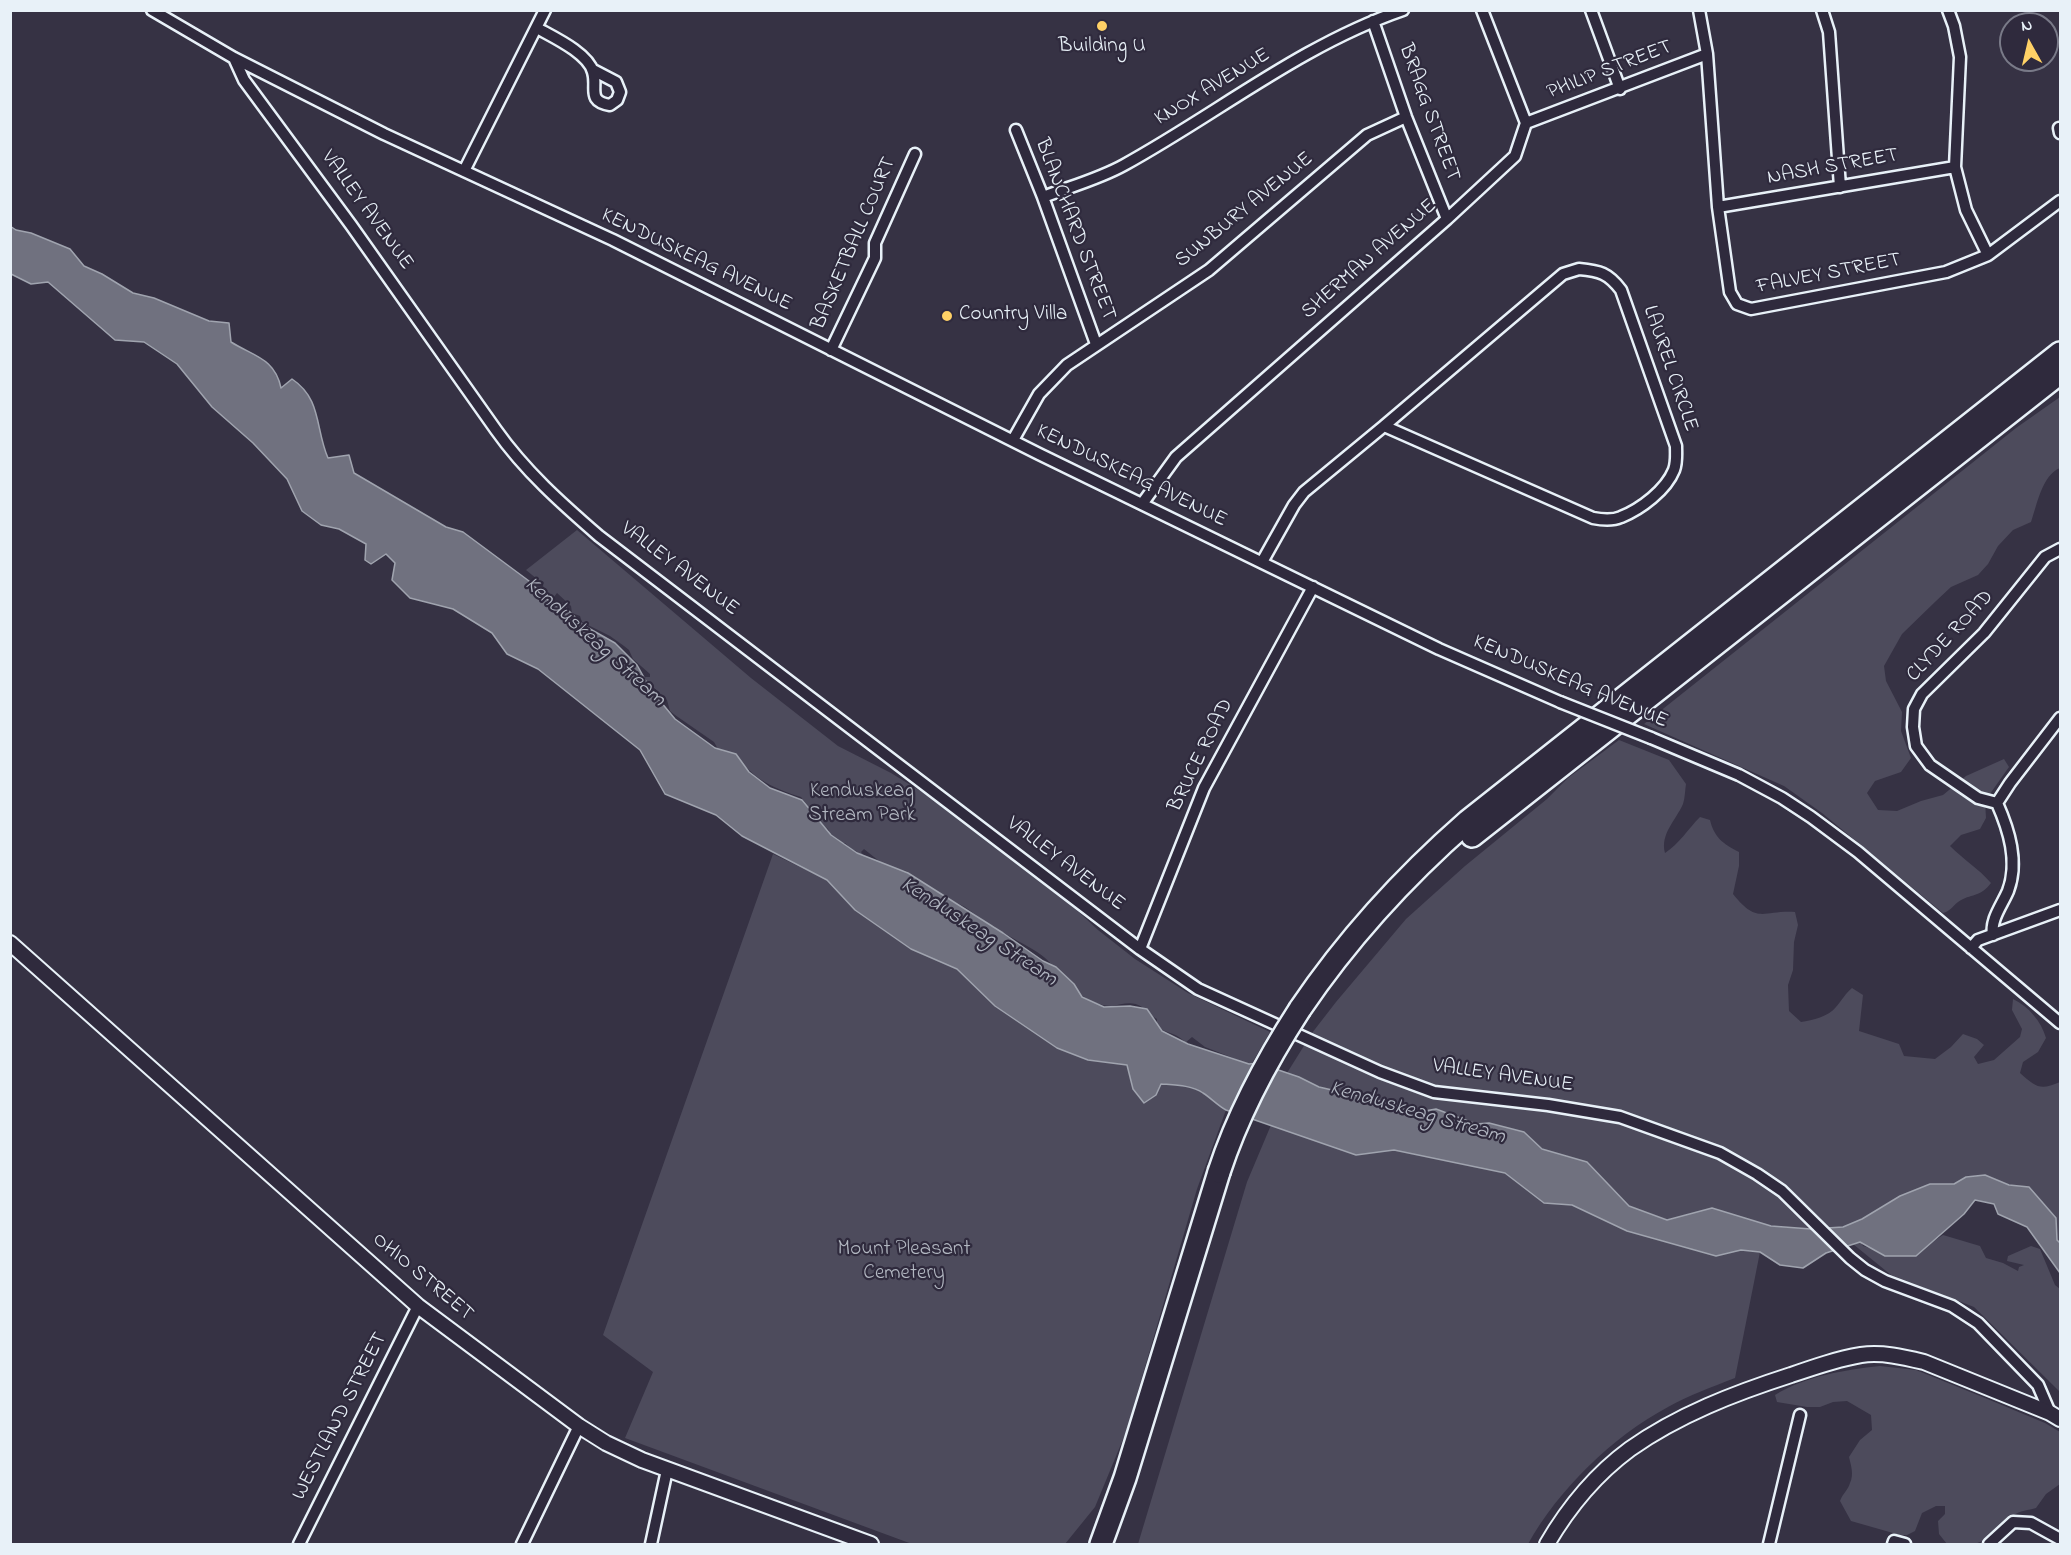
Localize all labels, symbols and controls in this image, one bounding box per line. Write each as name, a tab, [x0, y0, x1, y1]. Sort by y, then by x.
north arrow	[1999, 12, 2059, 72]
text: N	[2020, 14, 2034, 39]
marker: Building U	[1095, 19, 1109, 33]
place label: Building U	[1058, 35, 1146, 61]
street label: PHILIP STREET	[1544, 36, 1676, 106]
street label: BRAGG STREET	[1391, 41, 1465, 185]
street label: KNOX AVENUE	[1151, 44, 1275, 132]
street label: BLANCHARD STREET	[1028, 136, 1120, 324]
street label: NASH STREET	[1765, 144, 1901, 192]
street label: VALLEY AVENUE	[314, 146, 418, 276]
street label: SUNBURY AVENUE	[1171, 148, 1319, 274]
street label: BASKETBALL COURT	[807, 154, 903, 334]
street label: SHERMAN AVENUE	[1297, 194, 1443, 326]
street label: KENDUSKEAG AVENUE	[596, 204, 796, 318]
street label: FALVEY STREET	[1755, 249, 1903, 301]
place label: Country Villa	[959, 303, 1067, 329]
street label: LAUREL CIRCLE	[1636, 303, 1702, 435]
marker: Country Villa	[940, 309, 954, 323]
street label: KENDUSKEAG AVENUE	[1031, 420, 1231, 534]
street label: VALLEY AVENUE	[615, 517, 743, 623]
water label: Kenduskeag Stream	[518, 573, 670, 713]
street label: CLYDE ROAD	[1902, 586, 2000, 688]
street label: KENDUSKEAG AVENUE	[1469, 631, 1671, 735]
street label: BRUCE ROAD	[1164, 695, 1240, 817]
park label: Kenduskeag Stream Park	[808, 780, 916, 830]
street label: VALLEY AVENUE	[1001, 812, 1129, 918]
water label: Kenduskeag Stream	[895, 873, 1061, 993]
street label: VALLEY AVENUE	[1431, 1055, 1575, 1099]
water label: Kenduskeag Stream	[1326, 1076, 1508, 1152]
street label: OHIO STREET	[366, 1228, 478, 1328]
park label: Mount Pleasant Cemetery	[838, 1238, 970, 1288]
street label: WESTLAND STREET	[288, 1329, 394, 1505]

